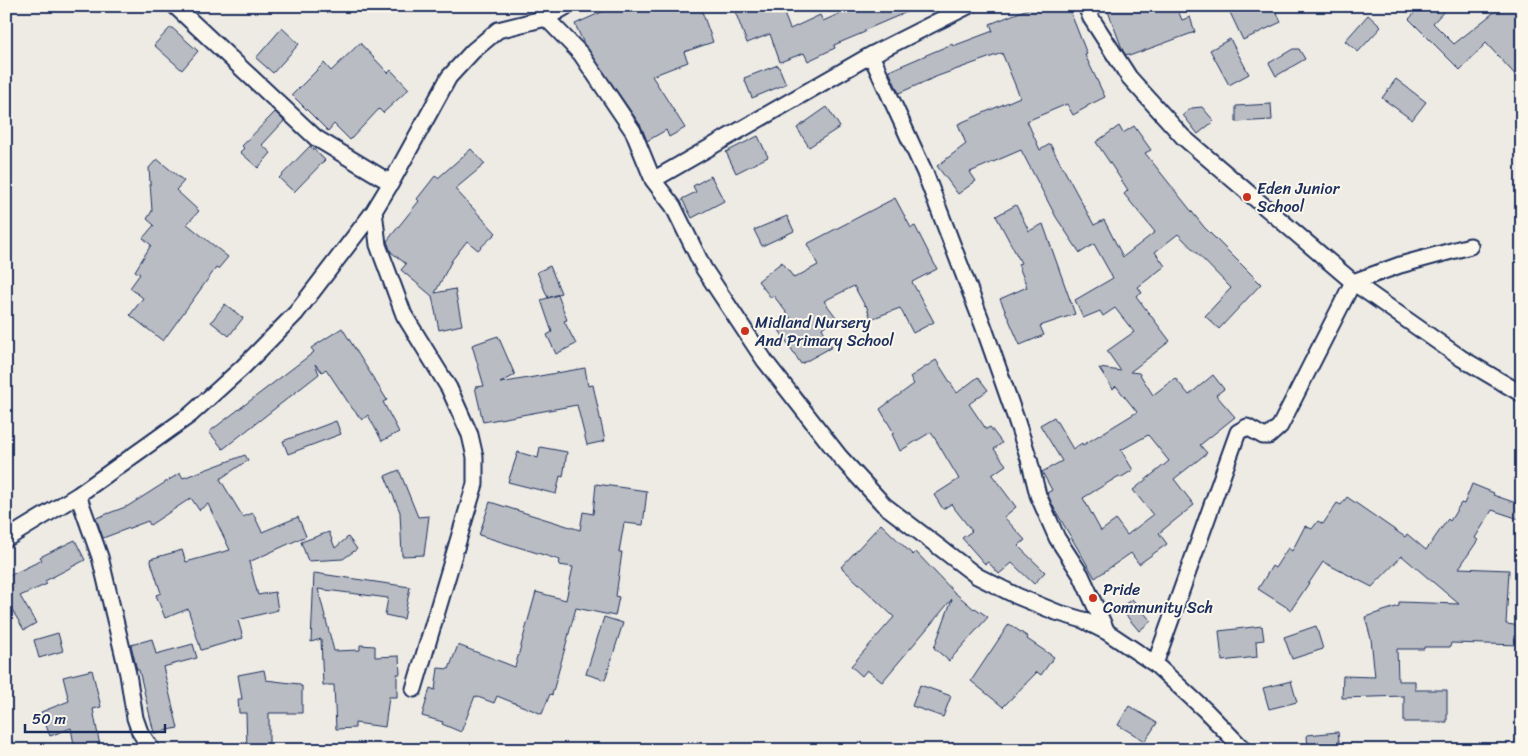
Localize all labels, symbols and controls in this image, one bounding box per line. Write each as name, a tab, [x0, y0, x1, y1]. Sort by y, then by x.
place label: Eden Junior School	[1257, 174, 1341, 221]
marker: Eden Junior School	[1241, 191, 1253, 203]
place label: Midland Nursery And Primary School	[754, 308, 894, 355]
marker: Midland Nursery And Primary School	[739, 325, 751, 337]
place label: Pride Community Sch	[1103, 575, 1213, 622]
marker: Pride Community Sch	[1087, 592, 1099, 604]
scale bar	[25, 701, 165, 733]
text: 50 m	[32, 706, 67, 732]

